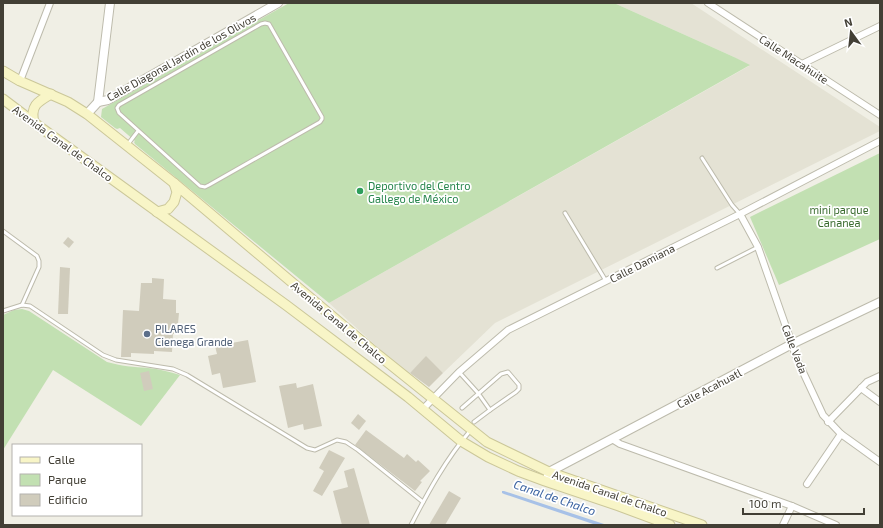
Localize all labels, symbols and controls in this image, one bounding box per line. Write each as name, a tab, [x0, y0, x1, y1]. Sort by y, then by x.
street label: Calle Diagonal Jardín de los Olivos	[104, 10, 258, 104]
north arrow	[831, 12, 871, 52]
text: N	[843, 15, 854, 29]
street label: Calle Macahuite	[757, 32, 831, 86]
street label: Avenida Canal de Chalco	[10, 102, 116, 184]
place label: Deportivo del Centro Gallego de México	[368, 179, 471, 205]
marker: Deportivo del Centro Gallego de México	[355, 186, 365, 196]
park label: mini parque Cananea	[809, 203, 869, 229]
street label: Calle Damiana	[607, 241, 677, 285]
street label: Avenida Canal de Chalco	[289, 278, 389, 366]
place label: PILARES Cienega Grande	[155, 322, 233, 348]
street label: Calle Vada	[780, 323, 810, 375]
marker: PILARES Cienega Grande	[142, 329, 152, 339]
street label: Calle Acahuatl	[674, 365, 744, 410]
legend	[12, 444, 142, 516]
text: Calle	[48, 452, 75, 466]
street label: Avenida Canal de Chalco	[551, 467, 669, 519]
text: Parque	[48, 472, 86, 486]
water label: Canal de Chalco	[512, 476, 598, 518]
scale bar	[743, 490, 864, 516]
text: Edificio	[48, 492, 88, 506]
text: 100 m	[749, 496, 781, 510]

